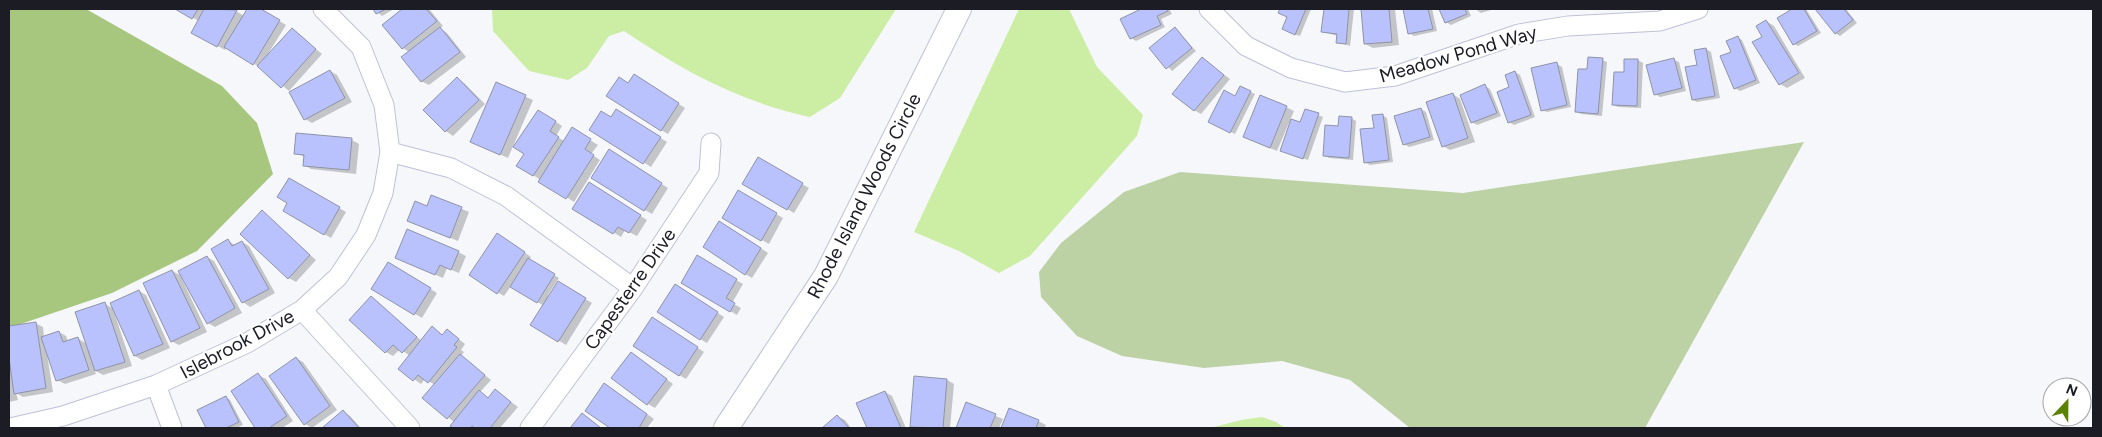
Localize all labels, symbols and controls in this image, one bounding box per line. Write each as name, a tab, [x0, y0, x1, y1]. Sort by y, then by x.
street label: Meadow Pond Way	[1377, 20, 1539, 88]
street label: Rhode Island Woods Circle	[802, 89, 926, 303]
street label: Capesterre Drive	[580, 224, 680, 354]
street label: Islebrook Drive	[176, 304, 298, 384]
north arrow	[2042, 377, 2092, 427]
text: N	[2063, 381, 2080, 400]

